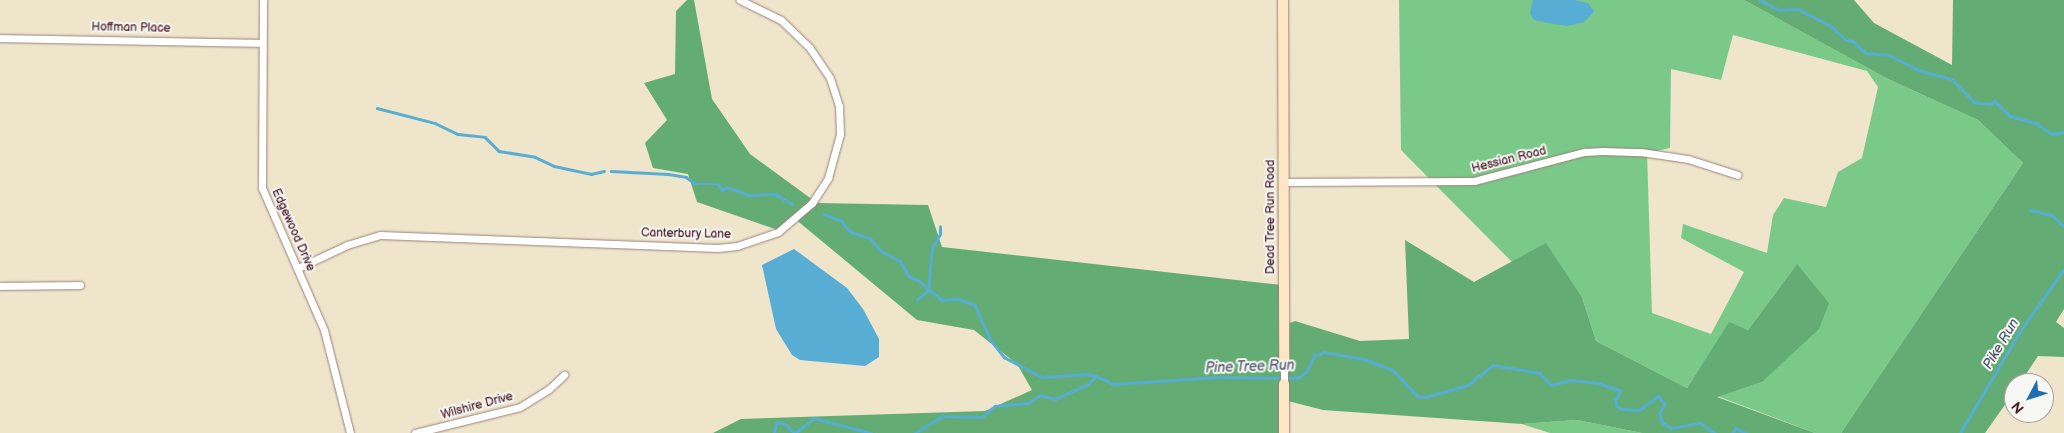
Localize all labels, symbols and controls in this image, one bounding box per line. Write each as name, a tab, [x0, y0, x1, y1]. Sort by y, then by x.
street label: Hoffman Place	[91, 20, 171, 36]
street label: Hessian Road	[1470, 144, 1548, 176]
street label: Dead Tree Run Road	[1264, 159, 1278, 275]
street label: Edgewood Drive	[268, 187, 318, 273]
street label: Canterbury Lane	[640, 226, 732, 242]
water label: Pike Run	[1979, 316, 2023, 372]
water label: Pine Tree Run	[1205, 357, 1295, 377]
north arrow	[2004, 373, 2054, 423]
street label: Wilshire Drive	[439, 389, 515, 423]
text: N	[2008, 398, 2028, 417]

